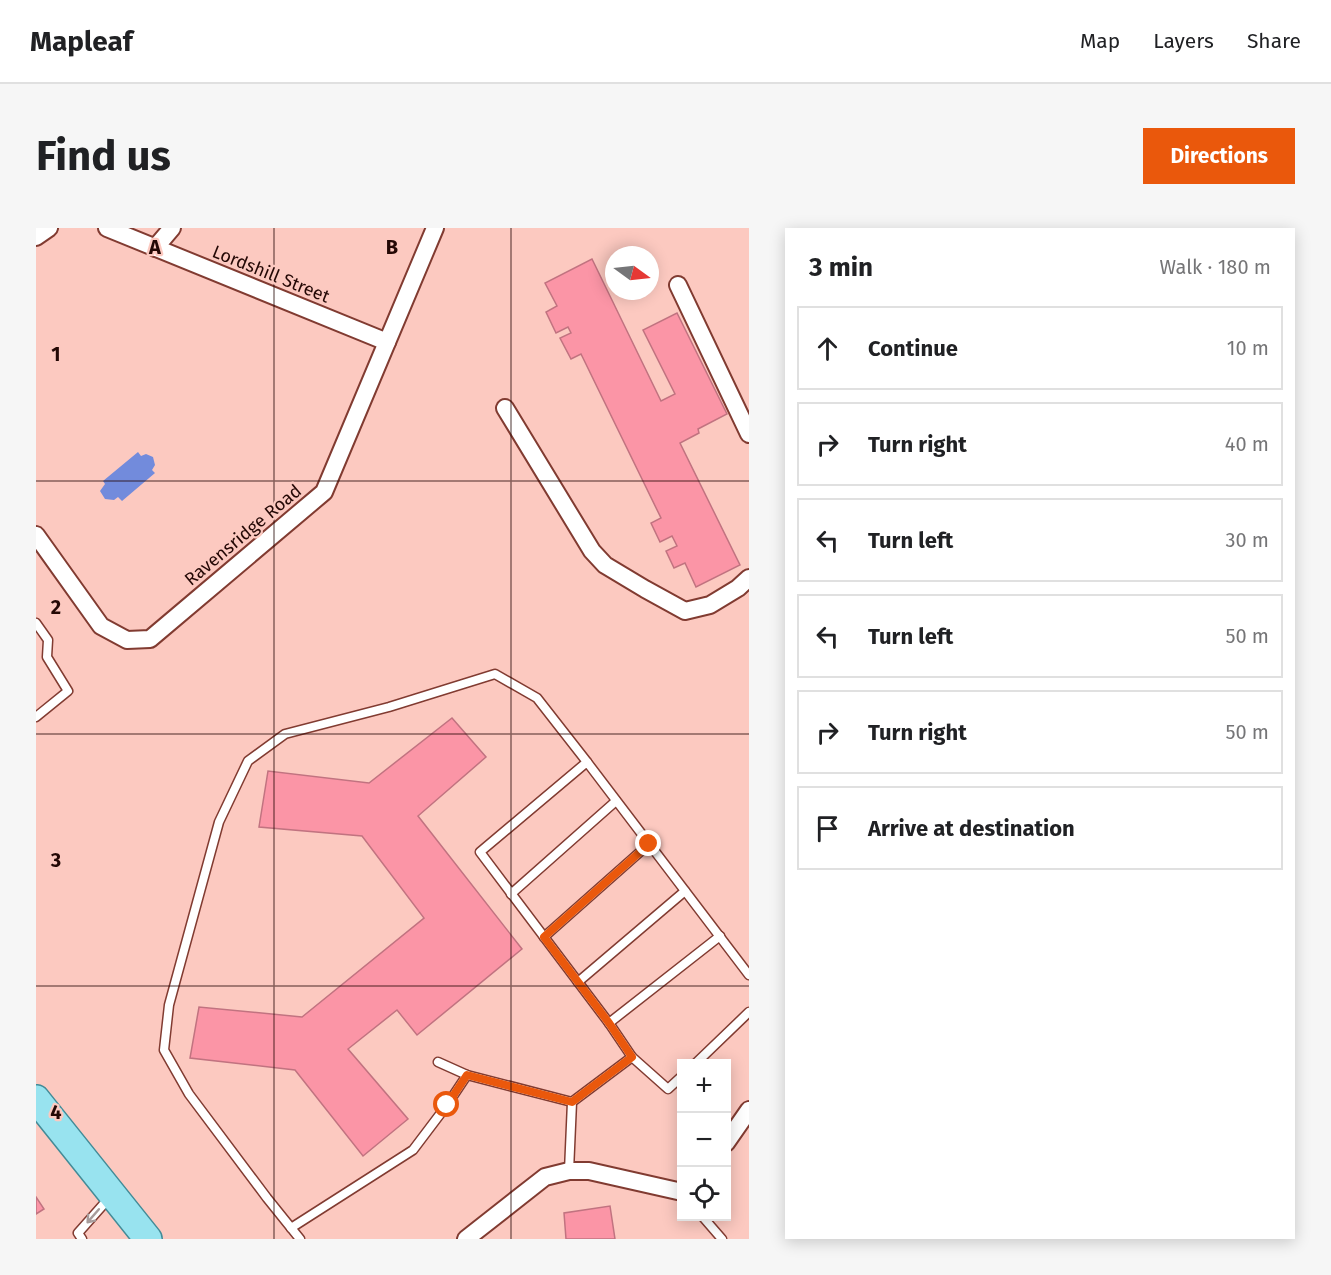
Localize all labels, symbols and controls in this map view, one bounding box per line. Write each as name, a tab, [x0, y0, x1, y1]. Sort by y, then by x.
text: Mapleaf	[30, 25, 133, 58]
text: Map	[1080, 28, 1120, 54]
text: Layers	[1153, 28, 1214, 54]
text: Share	[1247, 28, 1301, 54]
button: Directions	[1143, 128, 1295, 184]
text: Find us	[36, 131, 171, 181]
text: A	[148, 235, 162, 259]
text: B	[386, 235, 398, 259]
street label: Lordshill Street	[209, 241, 333, 308]
north arrow	[605, 246, 659, 300]
text: 3 min	[809, 252, 873, 283]
text: Walk · 180 m	[1160, 255, 1271, 279]
icon: ahead	[811, 332, 844, 365]
text: Continue	[868, 335, 958, 362]
text: 10 m	[1227, 336, 1269, 360]
text: 1	[51, 342, 61, 366]
icon: right	[811, 428, 844, 461]
text: Turn right	[868, 431, 967, 458]
text: 40 m	[1225, 432, 1269, 456]
street label: Ravensridge Road	[180, 480, 306, 590]
icon: left	[811, 524, 844, 557]
text: Turn left	[868, 527, 953, 554]
text: 30 m	[1225, 528, 1269, 552]
text: 2	[51, 595, 61, 619]
icon: left	[811, 620, 844, 653]
text: Turn left	[868, 623, 953, 650]
text: 50 m	[1225, 624, 1269, 648]
icon: right	[811, 716, 844, 749]
text: Turn right	[868, 719, 967, 746]
text: 50 m	[1225, 720, 1269, 744]
icon: arrive	[811, 812, 844, 845]
text: Arrive at destination	[868, 815, 1075, 842]
route end	[635, 830, 661, 856]
text: 3	[50, 848, 61, 872]
map controls	[677, 1059, 731, 1221]
button: +	[677, 1059, 731, 1113]
route start	[433, 1091, 459, 1117]
text: 4	[50, 1100, 62, 1124]
button: −	[677, 1113, 731, 1167]
button: locate	[677, 1167, 731, 1221]
one-way arrow	[86, 1209, 100, 1224]

